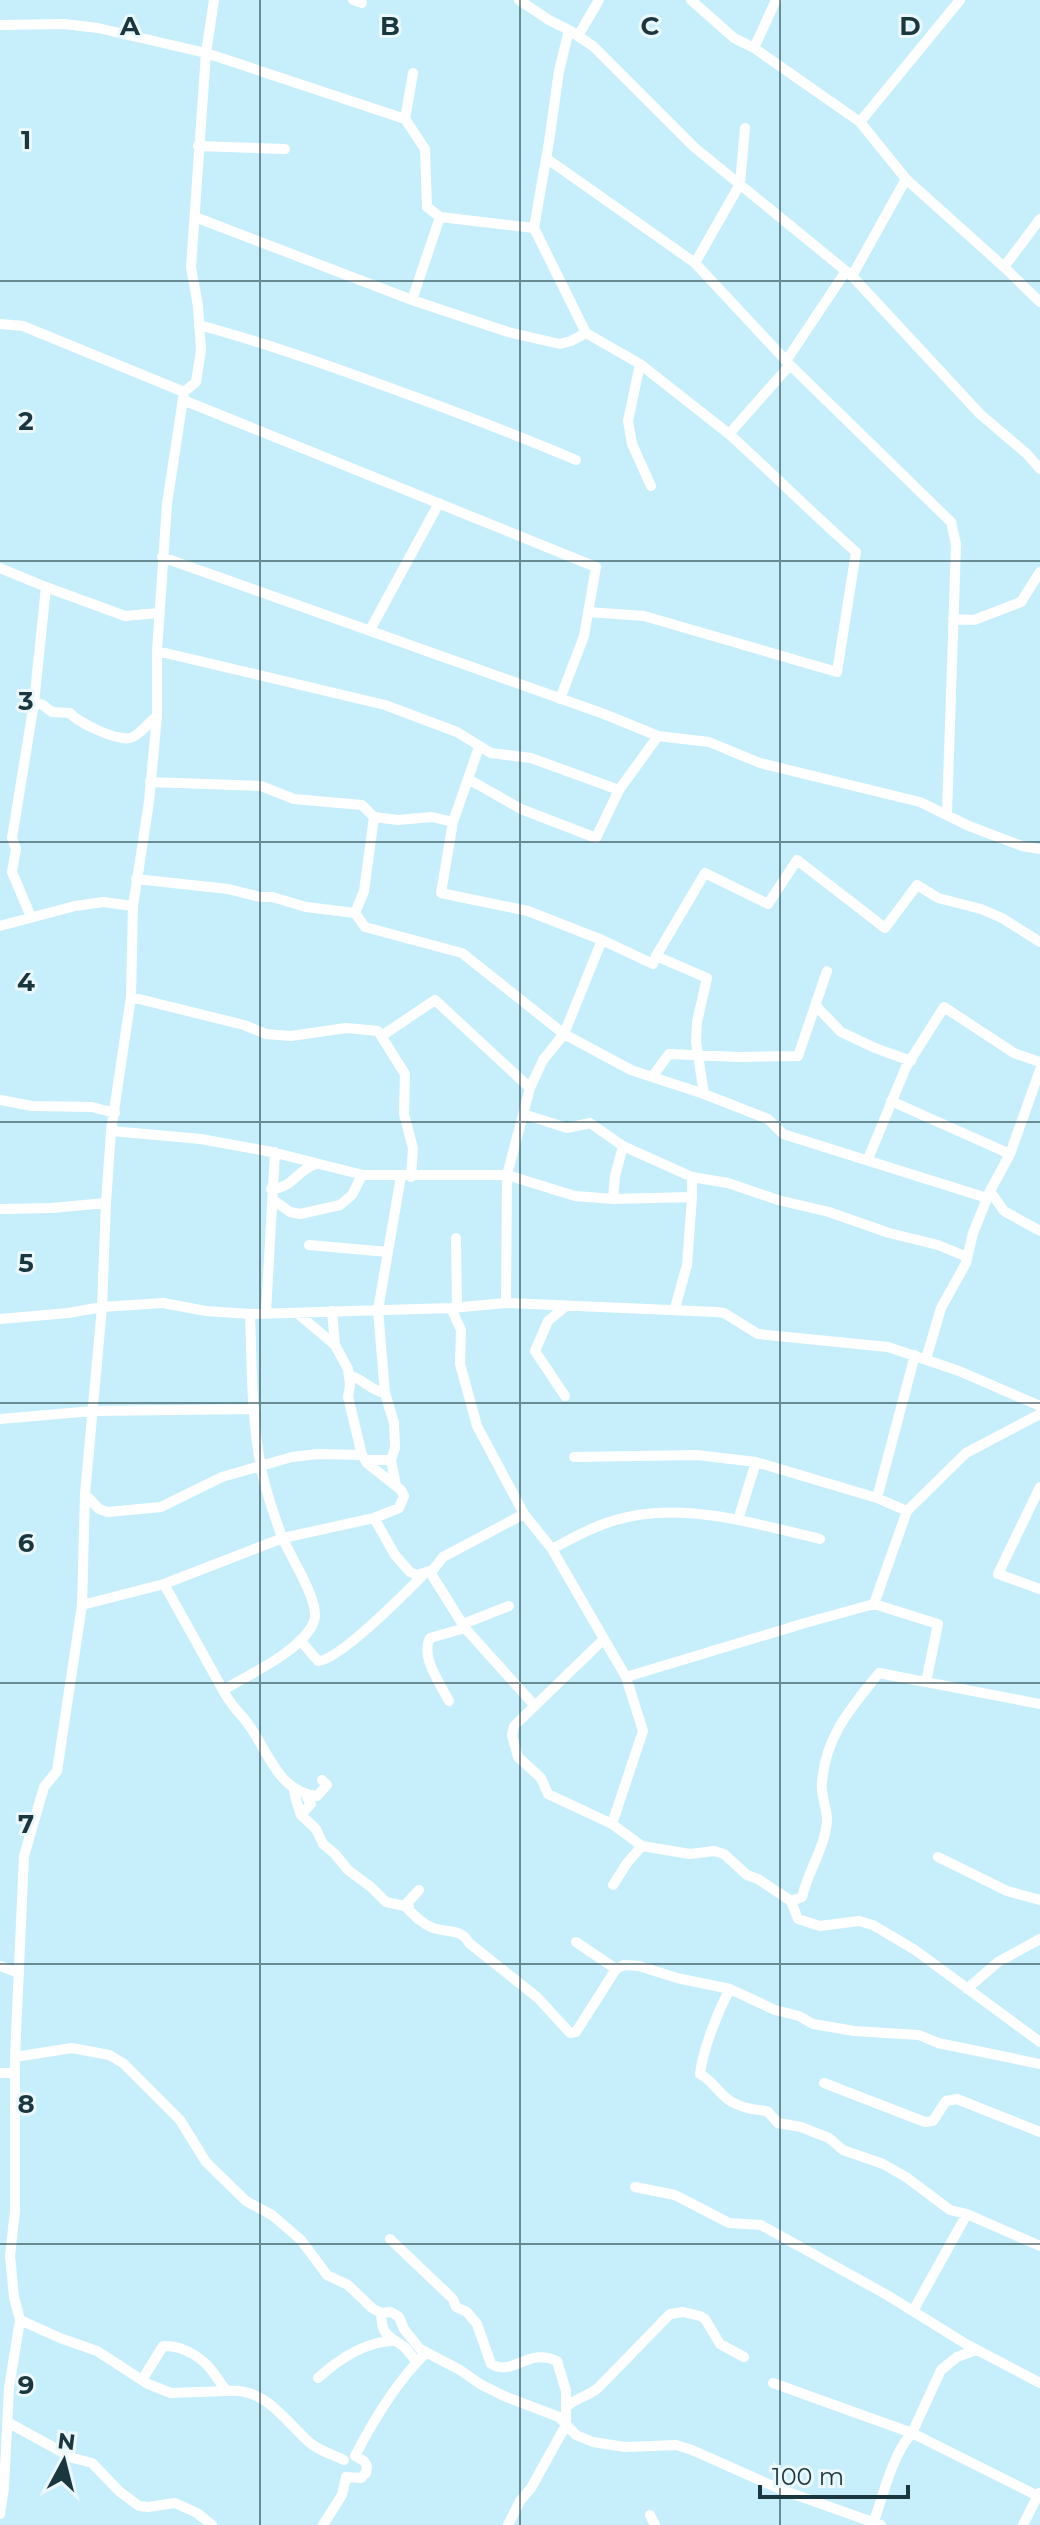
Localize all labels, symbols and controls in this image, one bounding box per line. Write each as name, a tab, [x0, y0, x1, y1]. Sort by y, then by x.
text: A	[119, 10, 141, 42]
text: B	[380, 10, 400, 42]
text: C	[641, 10, 660, 42]
text: D	[899, 10, 921, 42]
text: 1	[21, 124, 31, 156]
text: 2	[18, 405, 34, 437]
text: 3	[17, 685, 34, 717]
text: 4	[17, 966, 35, 998]
text: 5	[18, 1247, 34, 1279]
text: 6	[18, 1527, 35, 1559]
text: 7	[18, 1808, 34, 1840]
text: 8	[17, 2088, 35, 2120]
text: 9	[18, 2369, 34, 2401]
north arrow	[24, 2421, 104, 2501]
text: N	[56, 2427, 77, 2456]
scale bar	[760, 2449, 908, 2499]
text: 100 m	[772, 2462, 844, 2491]

